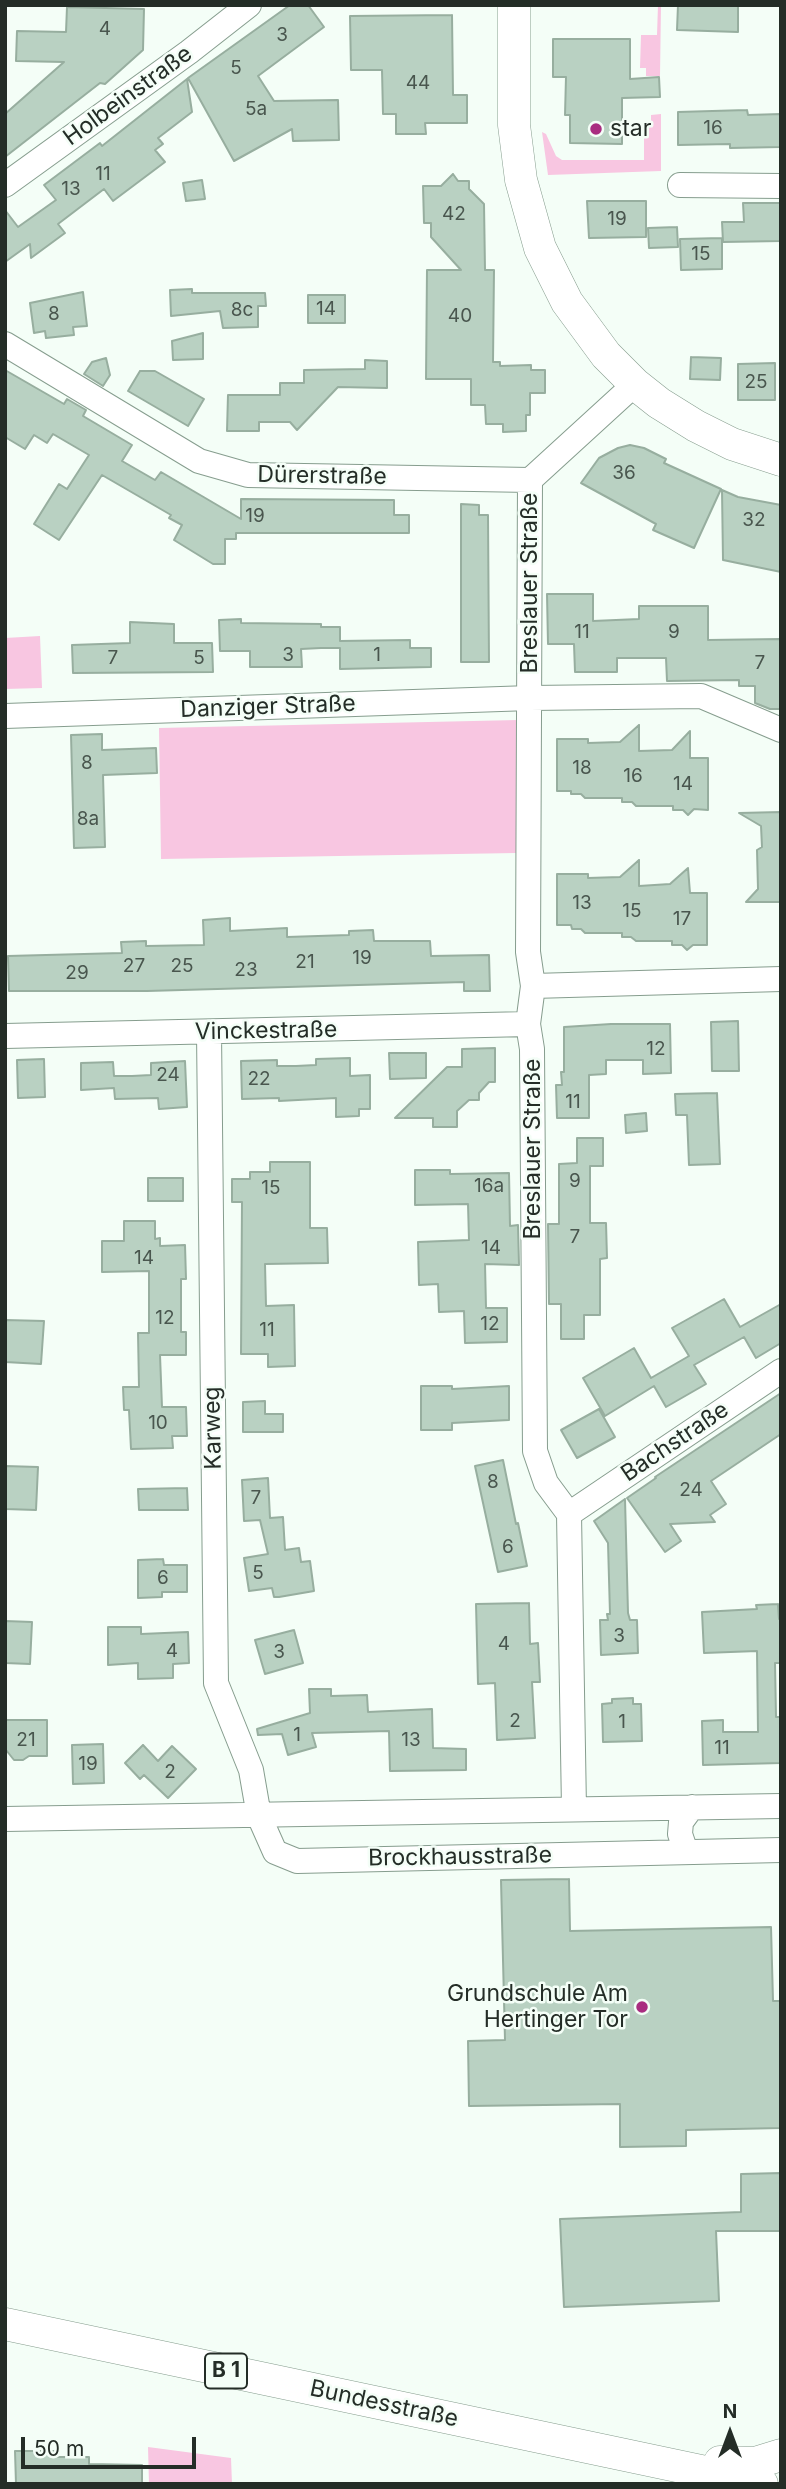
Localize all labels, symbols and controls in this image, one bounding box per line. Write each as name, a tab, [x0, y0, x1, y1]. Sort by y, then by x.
house number: 4	[99, 18, 111, 40]
house number: 3	[276, 24, 288, 46]
street label: Holbeinstraße	[58, 40, 198, 152]
house number: 5	[230, 57, 242, 79]
house number: 44	[406, 72, 430, 94]
house number: 5a	[245, 98, 267, 120]
place label: star	[610, 115, 651, 143]
house number: 16	[703, 117, 723, 139]
marker: star	[588, 121, 604, 137]
house number: 11	[95, 163, 111, 185]
house number: 13	[61, 178, 81, 200]
house number: 42	[442, 203, 466, 225]
house number: 19	[607, 208, 627, 230]
house number: 15	[691, 243, 711, 265]
house number: 14	[316, 298, 336, 320]
house number: 8c	[231, 299, 253, 321]
house number: 8	[48, 303, 60, 325]
house number: 40	[448, 305, 472, 327]
house number: 25	[744, 371, 768, 393]
street label: Dürerstraße	[257, 461, 387, 491]
house number: 36	[612, 462, 636, 484]
street label: Breslauer Straße	[516, 493, 544, 673]
house number: 19	[245, 505, 265, 527]
house number: 32	[742, 509, 766, 531]
house number: 11	[574, 621, 590, 643]
house number: 9	[668, 621, 680, 643]
house number: 3	[282, 644, 294, 666]
house number: 1	[373, 644, 381, 666]
house number: 7	[108, 647, 118, 669]
house number: 5	[193, 647, 205, 669]
house number: 7	[755, 652, 765, 674]
street label: Danziger Straße	[180, 690, 356, 724]
house number: 8	[81, 752, 93, 774]
house number: 18	[572, 757, 592, 779]
house number: 16	[623, 765, 643, 787]
house number: 14	[673, 773, 693, 795]
house number: 8a	[77, 808, 99, 830]
house number: 13	[572, 892, 592, 914]
house number: 15	[622, 900, 642, 922]
house number: 17	[673, 908, 691, 930]
house number: 19	[352, 947, 372, 969]
house number: 21	[295, 951, 315, 973]
house number: 27	[123, 955, 145, 977]
house number: 25	[170, 955, 194, 977]
house number: 23	[234, 959, 258, 981]
house number: 29	[65, 962, 89, 984]
street label: Vinckestraße	[195, 1016, 337, 1046]
house number: 12	[646, 1038, 666, 1060]
street label: Breslauer Straße	[519, 1059, 547, 1239]
house number: 24	[156, 1064, 180, 1086]
house number: 22	[247, 1068, 271, 1090]
house number: 11	[565, 1091, 581, 1113]
house number: 9	[569, 1170, 581, 1192]
house number: 16a	[474, 1175, 504, 1197]
house number: 15	[261, 1177, 281, 1199]
house number: 7	[570, 1226, 580, 1248]
house number: 14	[481, 1237, 501, 1259]
house number: 14	[134, 1247, 154, 1269]
house number: 12	[155, 1307, 175, 1329]
house number: 12	[480, 1313, 500, 1335]
house number: 11	[259, 1319, 275, 1341]
street label: Karweg	[198, 1386, 228, 1470]
street label: Bachstraße	[616, 1396, 734, 1488]
house number: 10	[148, 1412, 168, 1434]
house number: 8	[487, 1471, 499, 1493]
house number: 24	[679, 1479, 703, 1501]
house number: 7	[251, 1487, 261, 1509]
house number: 6	[502, 1536, 514, 1558]
house number: 5	[252, 1562, 264, 1584]
house number: 6	[157, 1567, 169, 1589]
house number: 3	[613, 1625, 625, 1647]
house number: 4	[498, 1633, 510, 1655]
house number: 4	[166, 1640, 178, 1662]
house number: 3	[273, 1641, 285, 1663]
house number: 2	[509, 1710, 521, 1732]
house number: 1	[618, 1711, 626, 1733]
house number: 1	[293, 1724, 301, 1746]
house number: 21	[16, 1729, 36, 1751]
house number: 13	[401, 1729, 421, 1751]
house number: 11	[714, 1737, 730, 1759]
house number: 19	[78, 1753, 98, 1775]
house number: 2	[164, 1761, 176, 1783]
street label: Brockhausstraße	[368, 1842, 552, 1872]
place label: Grundschule Am Hertinger Tor	[447, 1980, 628, 2034]
marker: Grundschule Am Hertinger Tor	[634, 1999, 650, 2015]
road number: B 1	[205, 2354, 247, 2388]
street label: Bundesstraße	[307, 2375, 461, 2433]
north arrow	[695, 2398, 765, 2468]
text: N	[723, 2400, 737, 2423]
scale bar	[24, 2422, 200, 2466]
text: 50 m	[34, 2436, 84, 2461]

